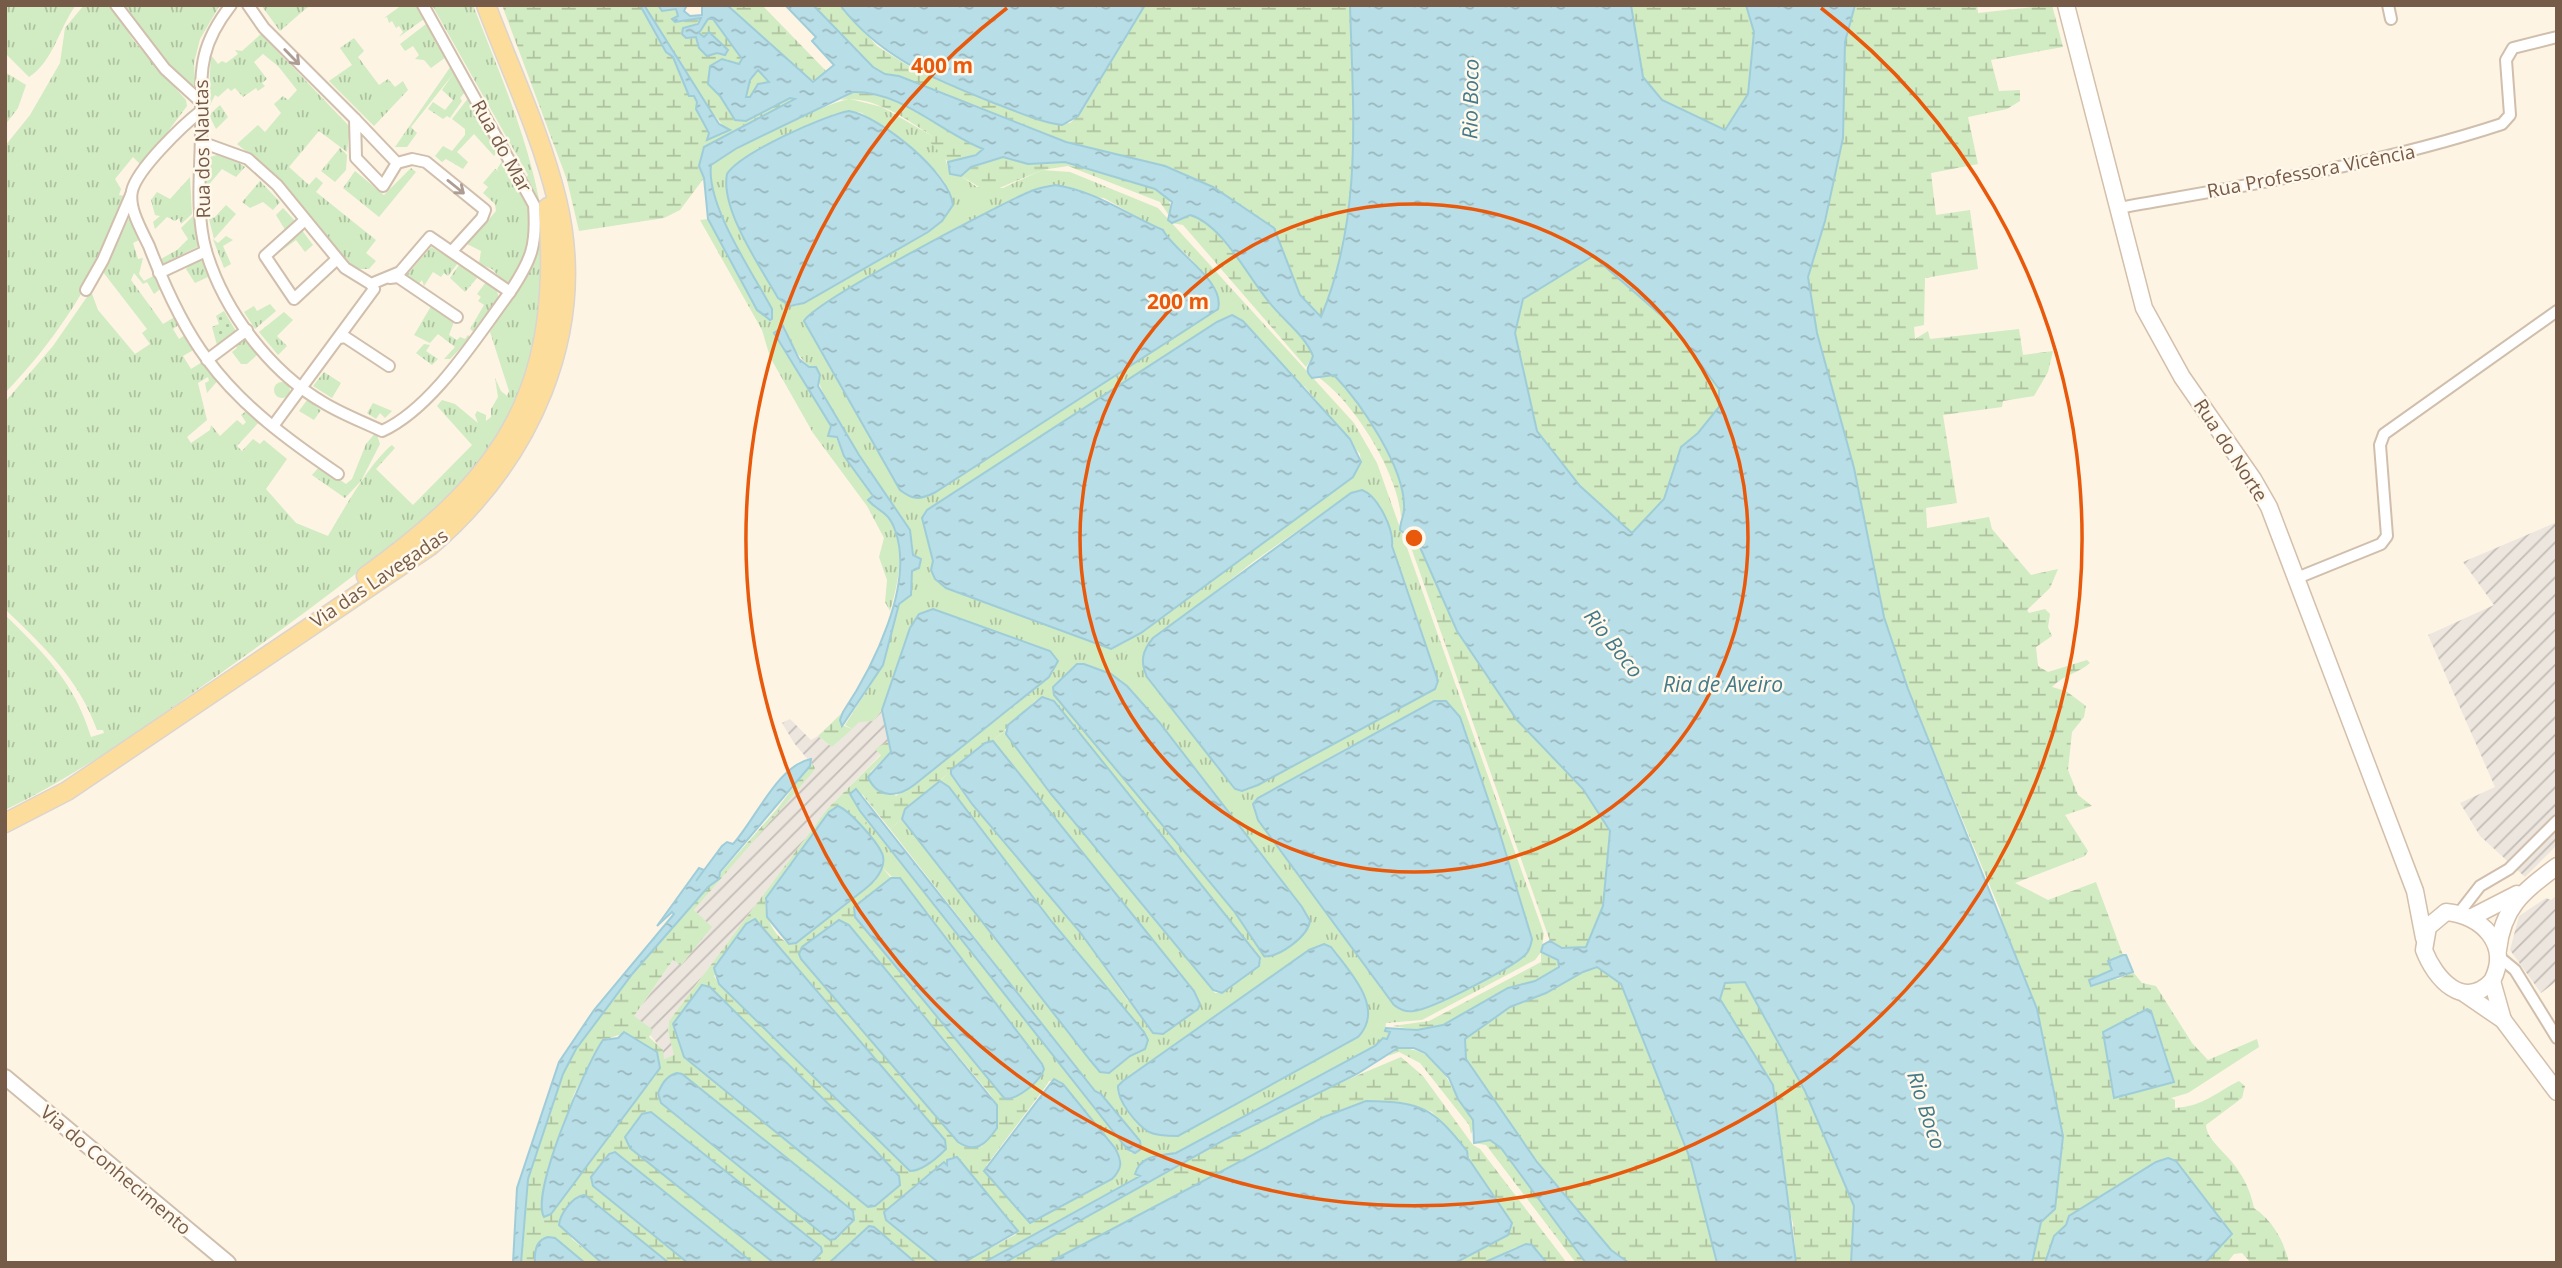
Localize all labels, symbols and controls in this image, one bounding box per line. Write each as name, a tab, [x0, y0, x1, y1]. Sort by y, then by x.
one-way arrow	[284, 48, 301, 65]
text: 400 m	[911, 51, 973, 79]
water label: Rio Boco	[1455, 59, 1485, 139]
street label: Rua dos Nautas	[188, 79, 216, 219]
street label: Rua do Mar	[466, 95, 538, 197]
street label: Rua Professora Vicência	[2205, 138, 2417, 204]
one-way arrow	[446, 179, 465, 194]
text: 200 m	[1147, 287, 1209, 315]
street label: Rua do Norte	[2188, 394, 2274, 506]
street label: Via das Lavegadas	[305, 522, 453, 634]
centre of rings	[1402, 526, 1426, 550]
water label: Rio Boco	[1578, 603, 1650, 683]
water label: Ria de Aveiro	[1663, 670, 1783, 698]
water label: Rio Boco	[1901, 1067, 1953, 1153]
street label: Via do Conhecimento	[35, 1099, 197, 1241]

